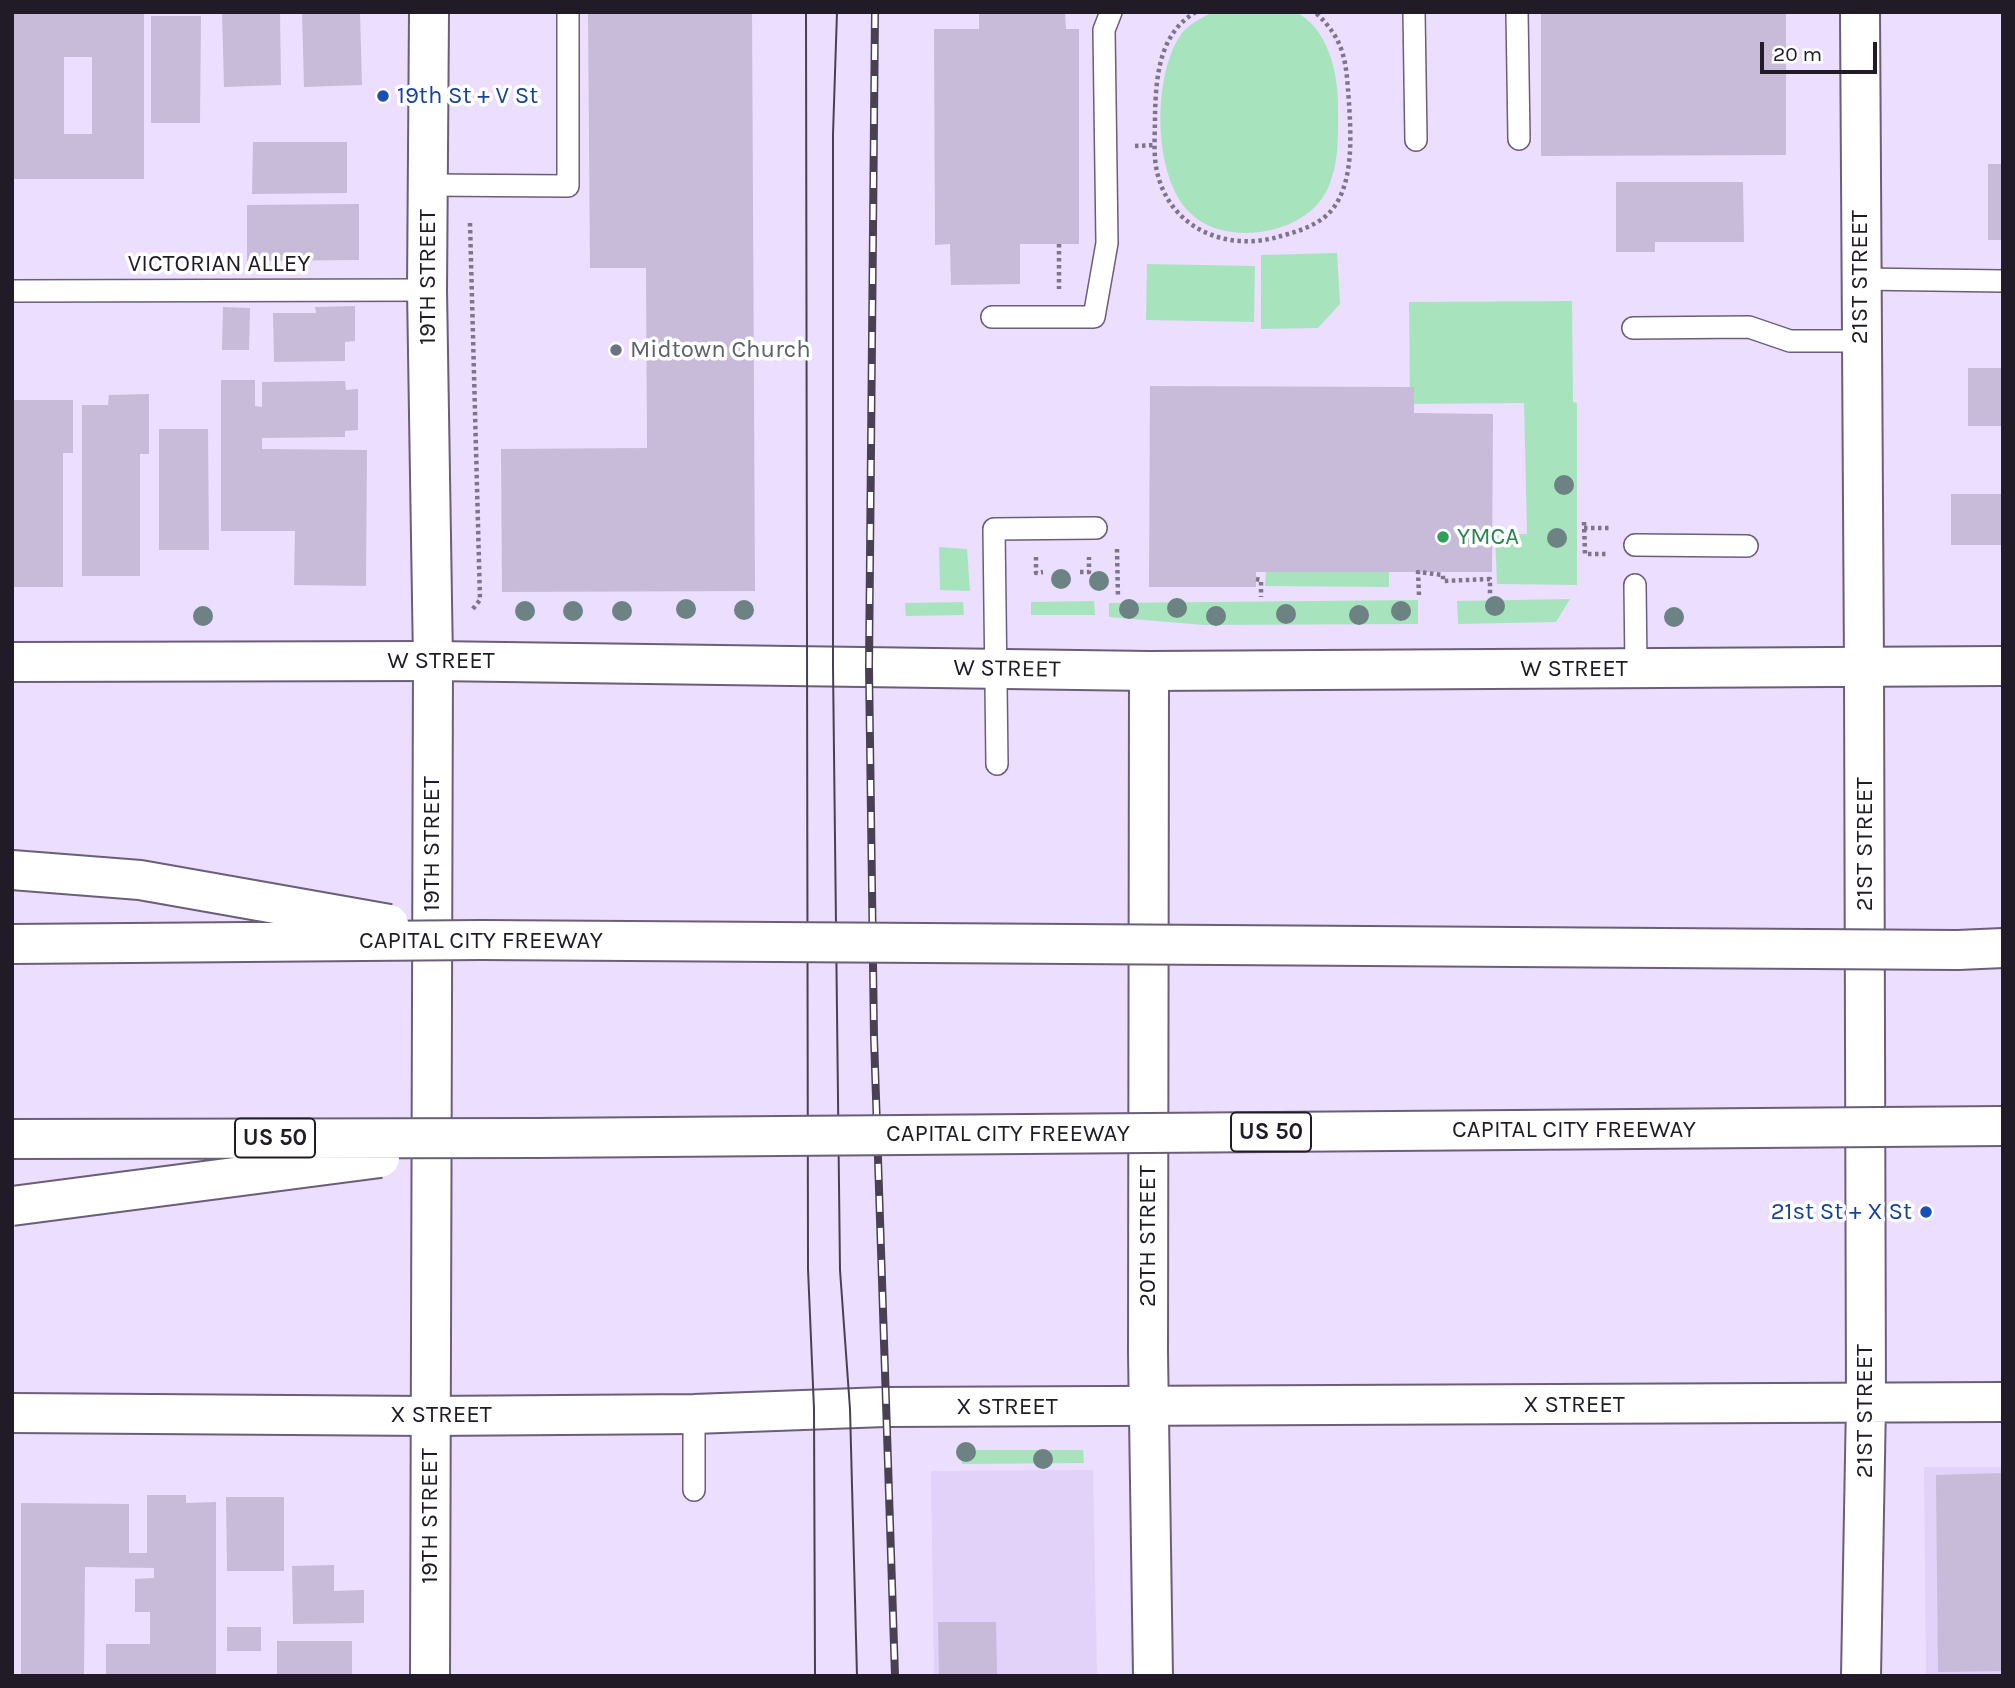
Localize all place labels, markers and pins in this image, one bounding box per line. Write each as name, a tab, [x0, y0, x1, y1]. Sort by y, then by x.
place label: 19th St + V St	[397, 82, 538, 110]
marker: 19th St + V St	[375, 88, 391, 104]
place label: Midtown Church	[630, 336, 811, 364]
marker: Midtown Church	[608, 342, 624, 358]
place label: YMCA	[1457, 523, 1519, 551]
marker: YMCA	[1435, 529, 1451, 545]
place label: 21st St + X St	[1771, 1198, 1912, 1226]
marker: 21st St + X St	[1918, 1204, 1934, 1220]

